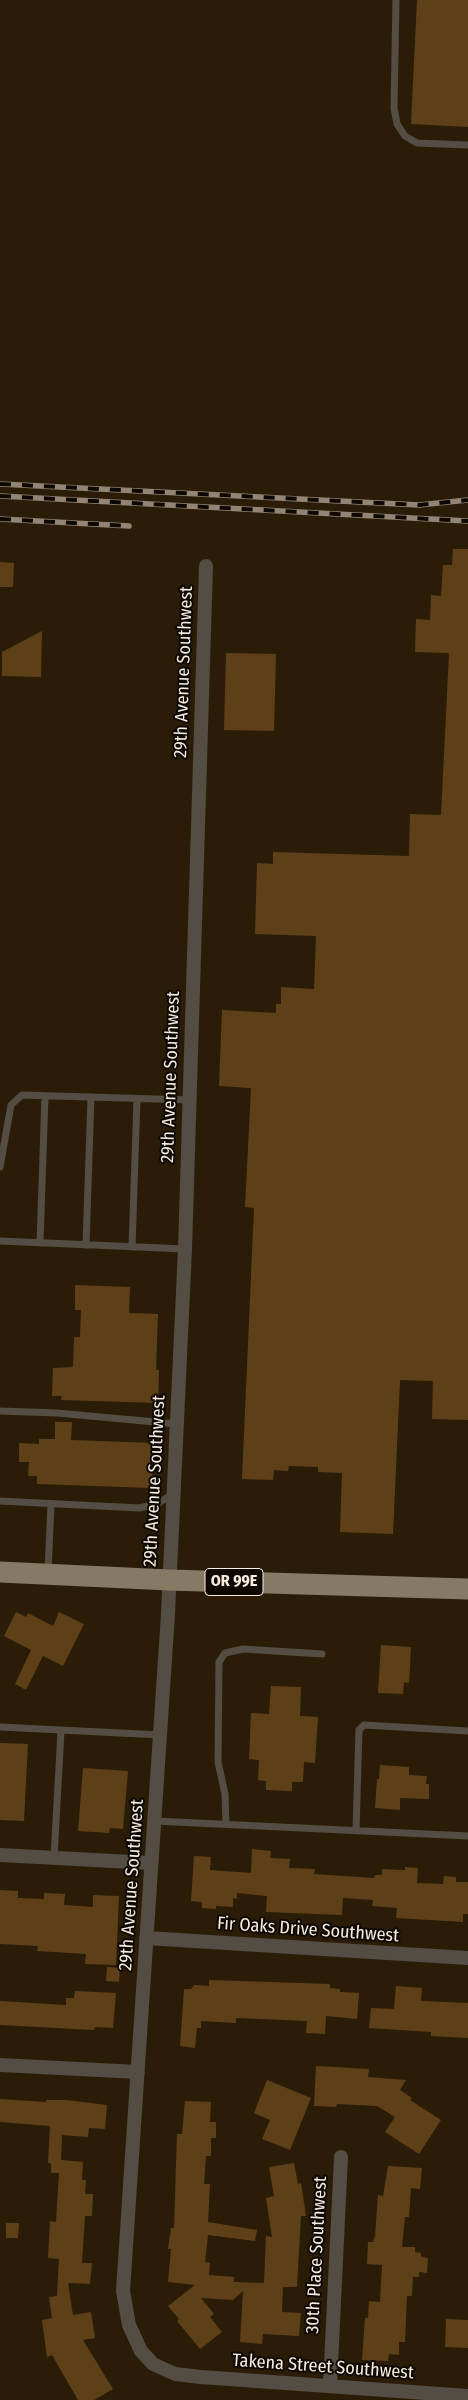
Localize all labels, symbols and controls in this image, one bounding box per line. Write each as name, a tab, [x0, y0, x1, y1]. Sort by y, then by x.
street label: 29th Avenue Southwest	[170, 586, 198, 758]
street label: 29th Avenue Southwest	[157, 991, 185, 1163]
street label: 29th Avenue Southwest	[140, 1395, 170, 1567]
road number: OR 99E	[205, 1568, 263, 1595]
street label: 29th Avenue Southwest	[115, 1798, 149, 1972]
street label: Fir Oaks Drive Southwest	[216, 1913, 400, 1947]
street label: 30th Place Southwest	[302, 2176, 332, 2334]
street label: Takena Street Southwest	[232, 2350, 414, 2384]

